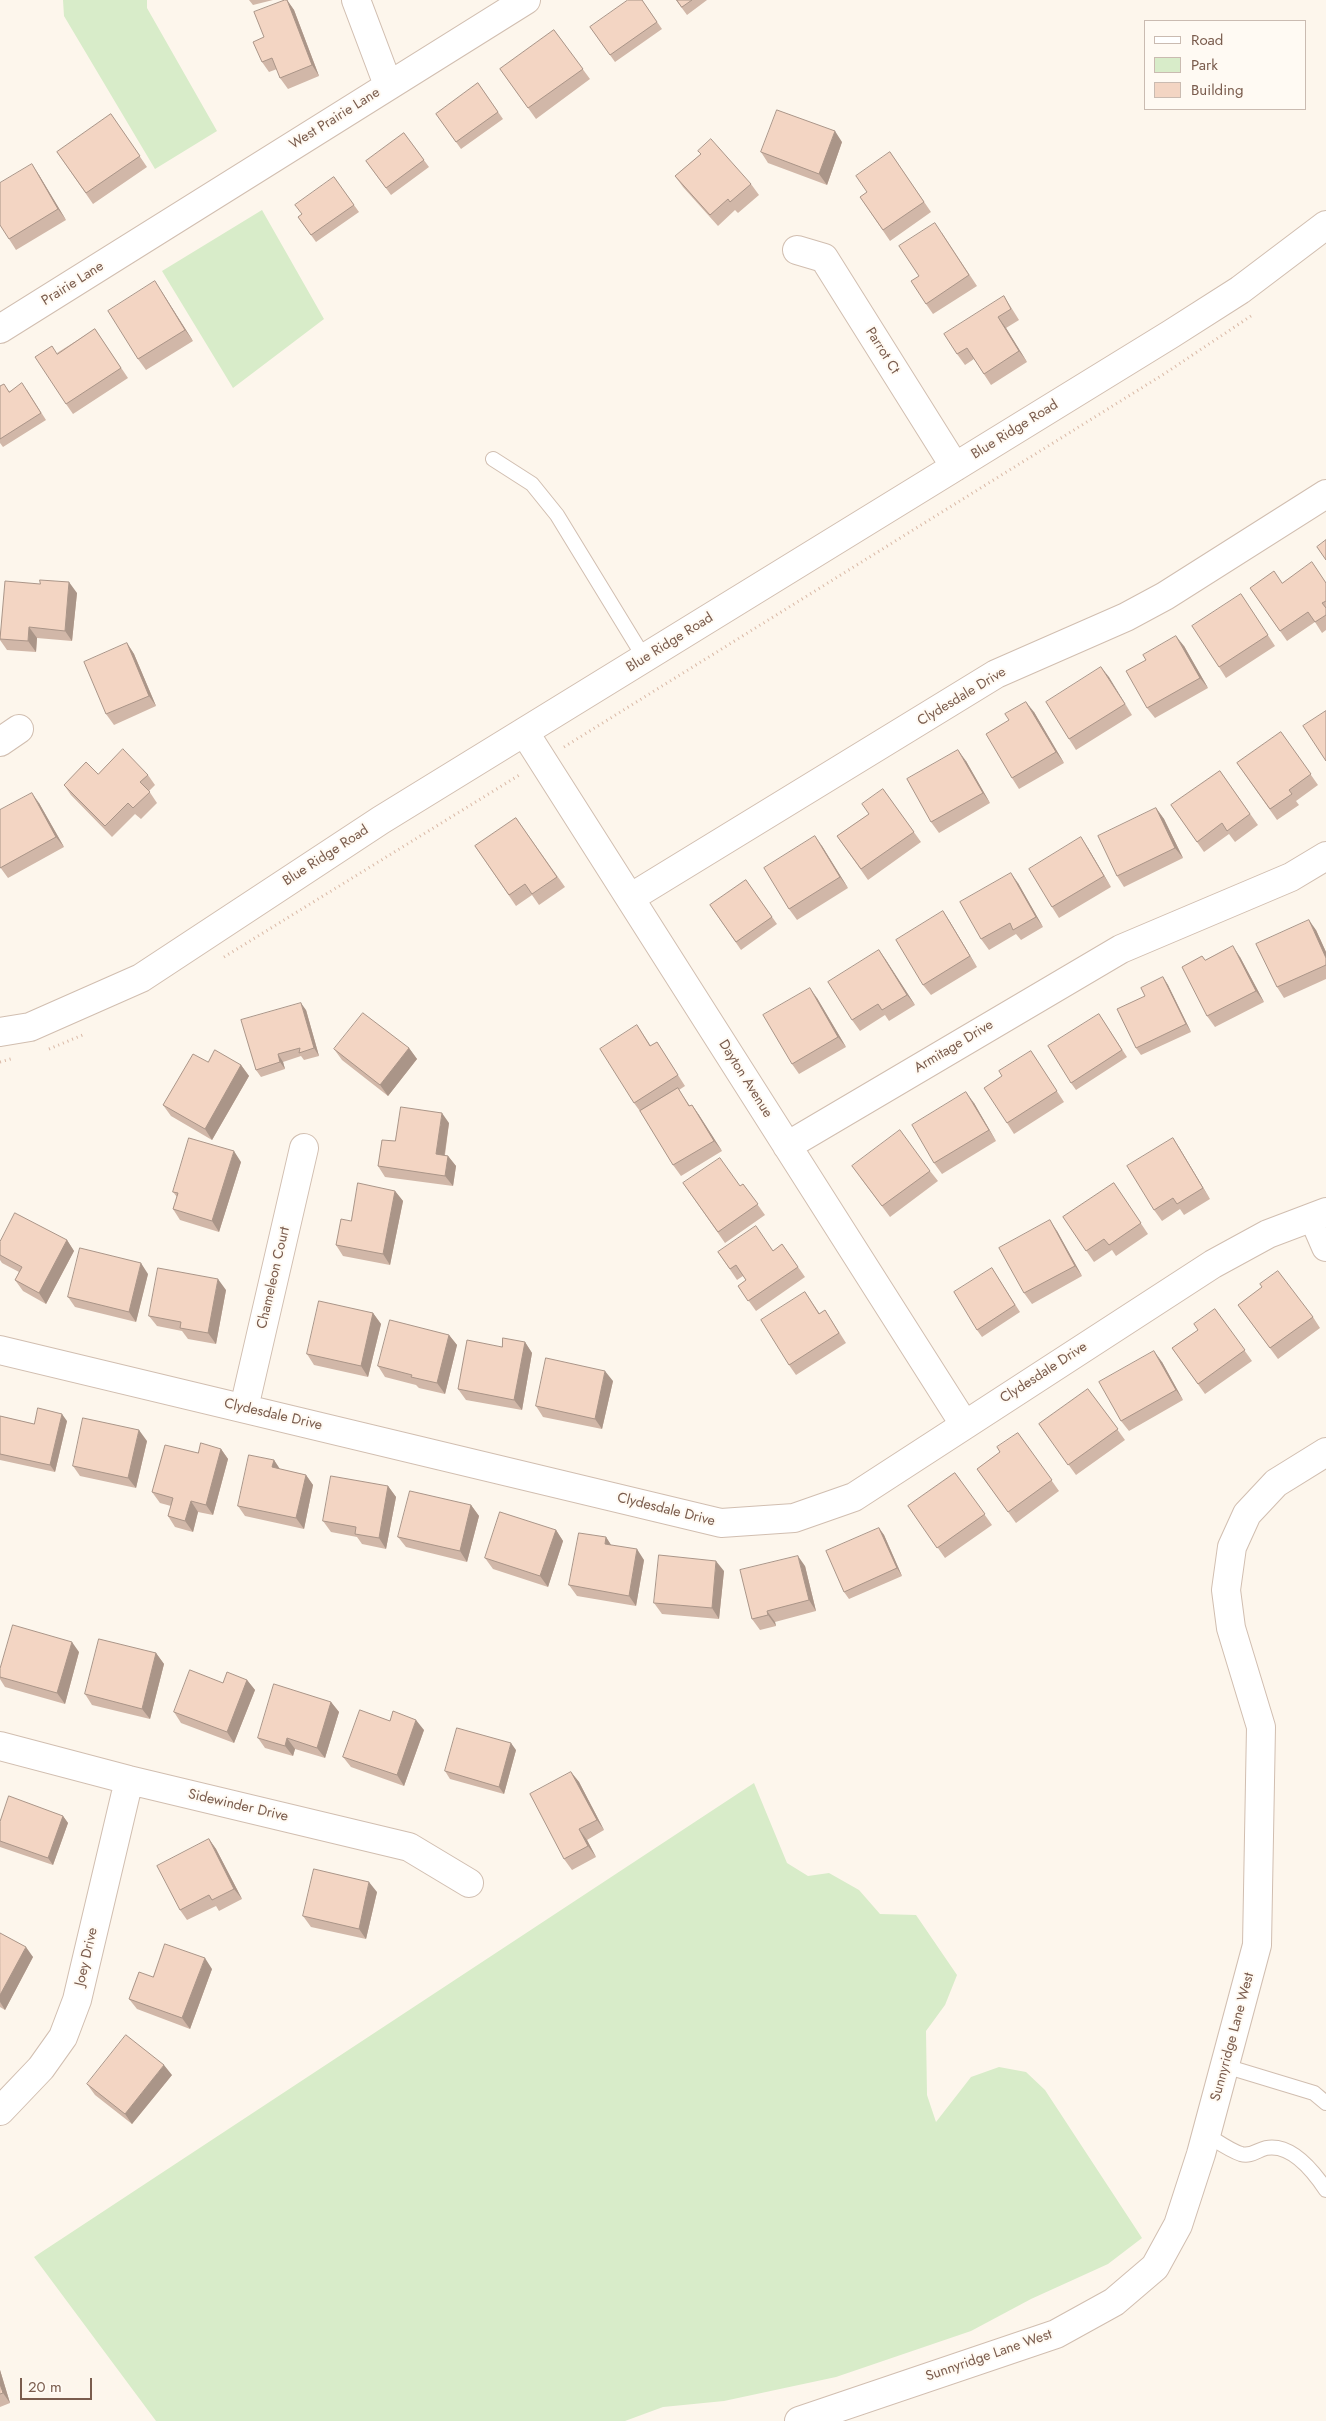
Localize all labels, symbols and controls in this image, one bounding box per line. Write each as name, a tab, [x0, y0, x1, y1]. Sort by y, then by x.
legend	[1144, 20, 1306, 110]
text: Road	[1191, 29, 1223, 51]
text: Park	[1191, 54, 1218, 76]
text: Building	[1191, 79, 1243, 101]
street label: West Prairie Lane	[287, 85, 383, 153]
street label: Prairie Lane	[39, 258, 107, 310]
street label: Parrot Ct	[861, 325, 903, 377]
street label: Blue Ridge Road	[969, 397, 1061, 463]
street label: Blue Ridge Road	[624, 610, 716, 676]
street label: Clydesdale Drive	[915, 664, 1009, 730]
street label: Blue Ridge Road	[280, 822, 372, 890]
street label: Armitage Drive	[911, 1017, 997, 1077]
street label: Dayton Avenue	[714, 1037, 776, 1121]
street label: Chameleon Court	[254, 1225, 294, 1331]
street label: Clydesdale Drive	[997, 1339, 1091, 1407]
street label: Clydesdale Drive	[222, 1396, 324, 1434]
street label: Clydesdale Drive	[615, 1490, 717, 1530]
street label: Sidewinder Drive	[186, 1786, 290, 1826]
street label: Joey Drive	[72, 1926, 102, 1988]
street label: Sunnyridge Lane West	[1208, 1971, 1258, 2103]
street label: Sunnyridge Lane West	[924, 2327, 1054, 2385]
scale bar	[22, 2368, 95, 2400]
text: 20 m	[28, 2376, 62, 2398]

